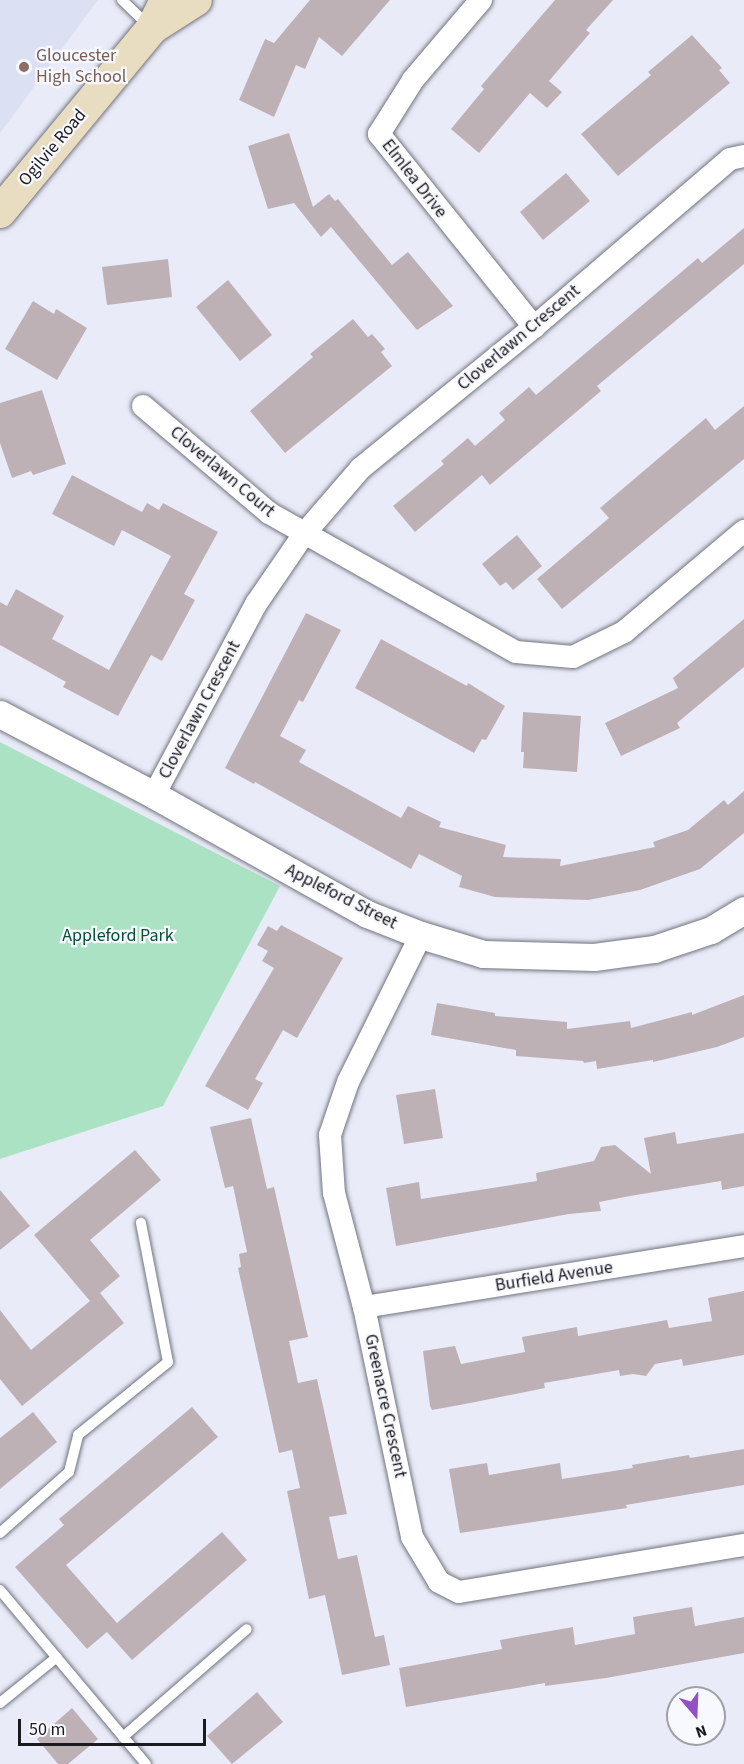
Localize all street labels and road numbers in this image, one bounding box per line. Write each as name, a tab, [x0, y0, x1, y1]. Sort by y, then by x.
street label: Ogilvie Road	[15, 105, 91, 191]
street label: Elmlea Drive	[377, 135, 451, 223]
street label: Cloverlawn Crescent	[453, 280, 585, 396]
street label: Cloverlawn Court	[165, 422, 279, 522]
street label: Cloverlawn Crescent	[154, 637, 246, 783]
street label: Appleford Street	[281, 859, 401, 935]
street label: Burfield Avenue	[494, 1257, 614, 1297]
street label: Greenacre Crescent	[359, 1332, 411, 1480]

